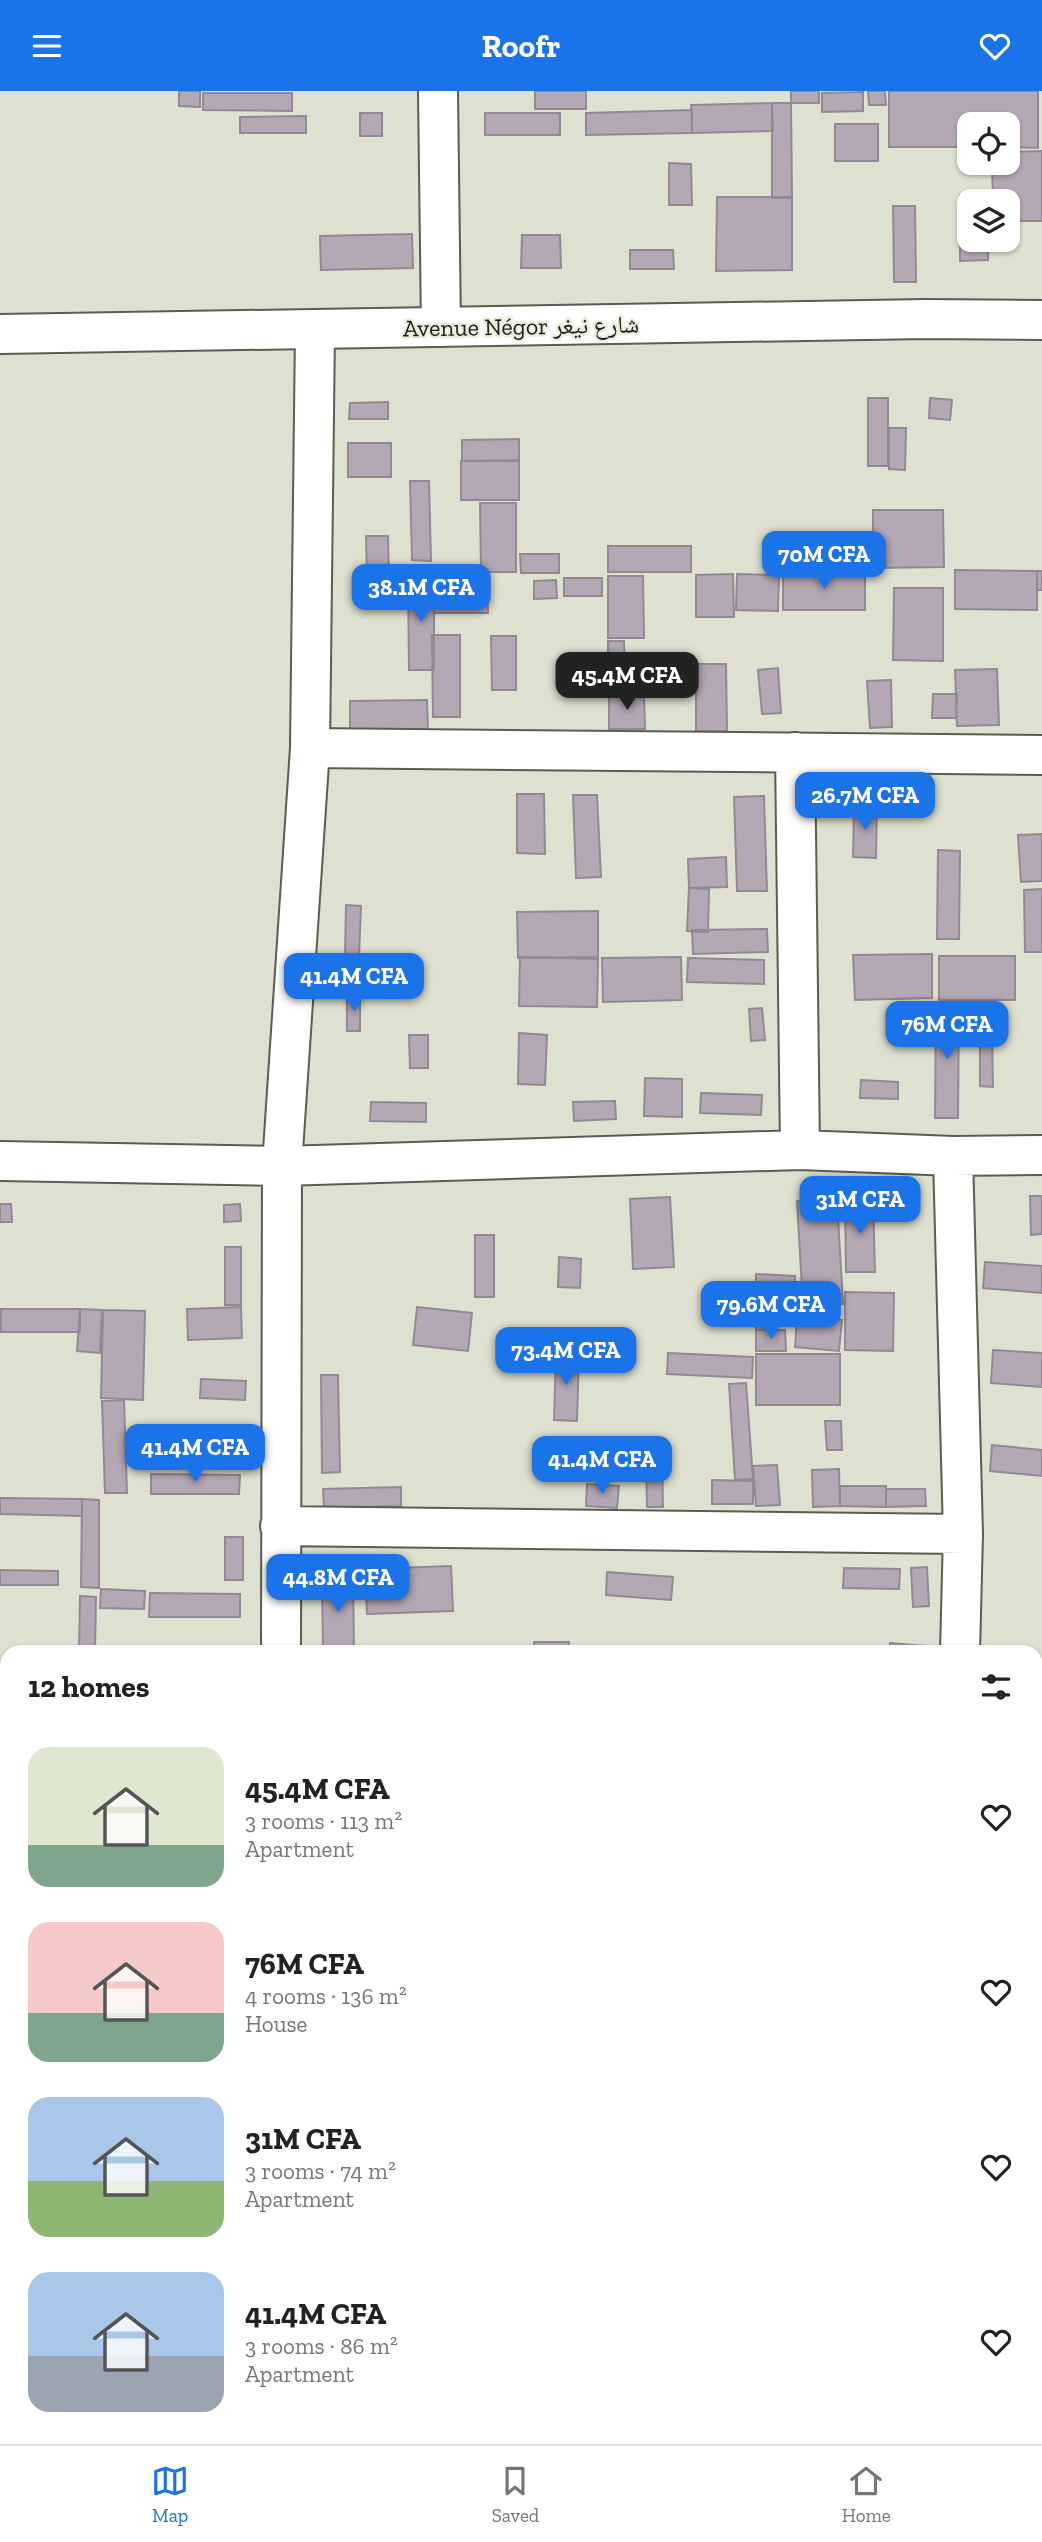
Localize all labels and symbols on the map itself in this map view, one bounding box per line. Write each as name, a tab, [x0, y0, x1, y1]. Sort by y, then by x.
street label: Avenue Négor شارع نيغر	[403, 309, 640, 344]
pin: 70M CFA	[759, 531, 889, 591]
pin: 38.1M CFA	[341, 565, 501, 624]
pin: 45.4M CFA	[547, 653, 707, 712]
pin: 26.7M CFA	[785, 773, 945, 832]
pin: 41.4M CFA	[274, 953, 434, 1013]
pin: 76M CFA	[882, 1002, 1012, 1061]
pin: 31M CFA	[795, 1177, 925, 1236]
pin: 79.6M CFA	[691, 1281, 851, 1341]
pin: 73.4M CFA	[486, 1327, 646, 1387]
pin: 41.4M CFA	[115, 1425, 275, 1484]
pin: 41.4M CFA	[522, 1437, 682, 1496]
pin: 44.8M CFA	[258, 1555, 418, 1614]

